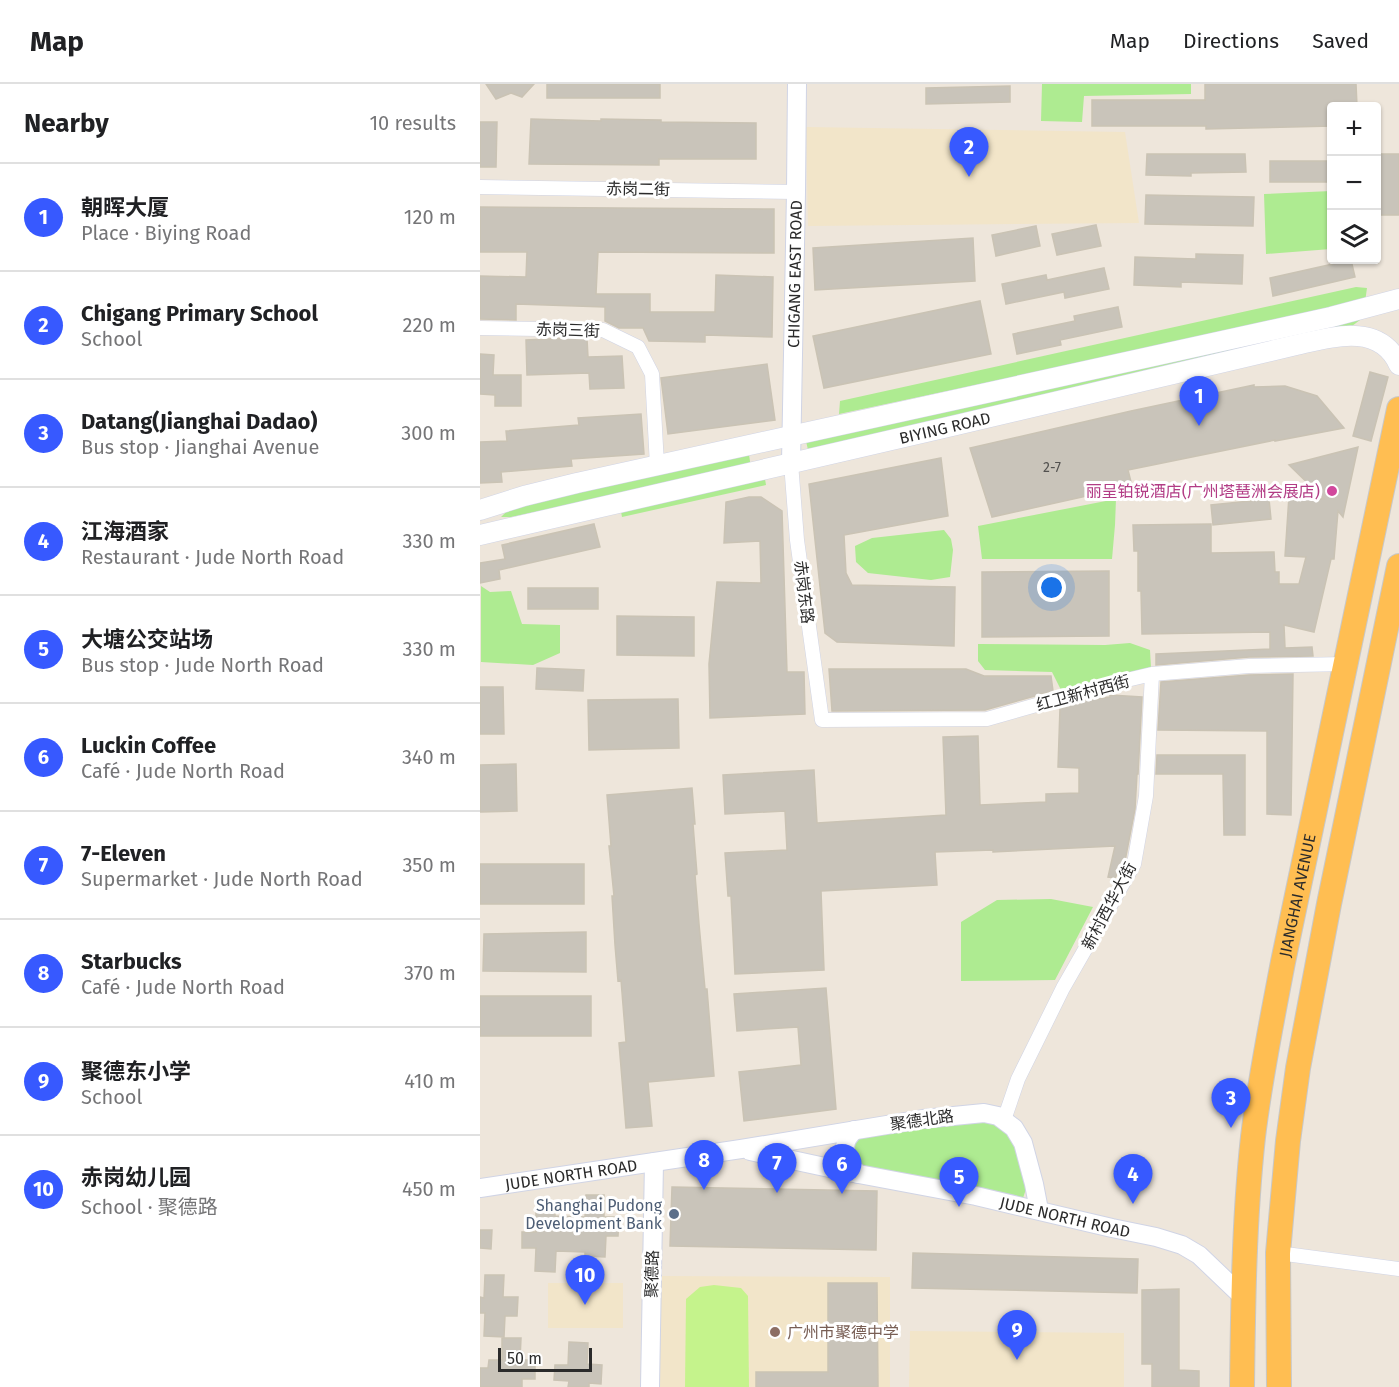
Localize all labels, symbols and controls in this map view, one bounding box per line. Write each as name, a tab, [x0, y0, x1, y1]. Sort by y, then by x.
text: Map	[30, 25, 84, 58]
text: Map	[1110, 28, 1150, 54]
text: Directions	[1183, 28, 1279, 54]
text: Saved	[1312, 28, 1369, 54]
map controls	[1327, 102, 1381, 264]
button: +	[1327, 102, 1381, 156]
text: Nearby	[24, 108, 109, 139]
text: 10 results	[369, 111, 456, 135]
pin: 2	[950, 128, 988, 177]
button: −	[1327, 156, 1381, 210]
street label: 赤岗二街	[606, 179, 670, 199]
text: 朝晖大厦	[81, 194, 169, 221]
street label: CHIGANG EAST ROAD	[784, 200, 805, 348]
text: 1	[39, 205, 48, 229]
text: 120 m	[404, 205, 456, 229]
button: layers	[1327, 210, 1381, 264]
text: Place · Biying Road	[81, 221, 251, 245]
text: Chigang Primary School	[81, 300, 318, 327]
text: 2	[38, 313, 49, 337]
text: 220 m	[403, 313, 456, 337]
street label: 赤岗三街	[536, 319, 600, 341]
text: School	[81, 327, 142, 351]
pin: 1	[1180, 376, 1218, 426]
text: Datang(Jianghai Dadao)	[81, 408, 317, 435]
street label: BIYING ROAD	[897, 408, 992, 447]
text: 3	[38, 421, 49, 445]
text: 300 m	[401, 421, 456, 445]
text: Bus stop · Jianghai Avenue	[81, 435, 319, 459]
house number: 2-7	[1043, 459, 1061, 476]
place label: 丽呈铂锐酒店(广州塔琶洲会展店)	[1086, 482, 1320, 501]
marker: 丽呈铂锐酒店(广州塔琶洲会展店)	[1325, 484, 1339, 498]
text: 江海酒家	[81, 518, 169, 545]
text: 4	[38, 529, 49, 553]
text: 330 m	[402, 529, 456, 553]
text: Restaurant · Jude North Road	[81, 545, 344, 569]
street label: 赤岗东路	[791, 559, 817, 625]
your location	[1037, 573, 1066, 602]
text: 大塘公交站场	[81, 626, 213, 653]
text: 5	[38, 637, 49, 661]
text: 330 m	[402, 637, 456, 661]
text: Bus stop · Jude North Road	[81, 653, 324, 677]
street label: 红卫新村西街	[1034, 671, 1132, 715]
text: Luckin Coffee	[81, 732, 216, 759]
text: 6	[38, 745, 49, 769]
text: 340 m	[402, 745, 456, 769]
text: Café · Jude North Road	[81, 759, 285, 783]
street label: JIANGHAI AVENUE	[1275, 832, 1319, 959]
text: 7-Eleven	[81, 840, 166, 867]
text: 7	[39, 853, 48, 877]
text: 350 m	[402, 853, 456, 877]
street label: 新村西华大街	[1078, 859, 1140, 953]
text: Supermarket · Jude North Road	[81, 867, 363, 891]
text: Starbucks	[81, 948, 182, 975]
text: 8	[38, 961, 49, 985]
text: 370 m	[404, 961, 456, 985]
text: Café · Jude North Road	[81, 975, 285, 999]
text: 聚德东小学	[81, 1058, 191, 1085]
text: 9	[38, 1069, 49, 1093]
text: 410 m	[404, 1069, 456, 1093]
pin: 3	[1212, 1078, 1251, 1128]
text: School	[81, 1085, 142, 1109]
street label: 聚德北路	[889, 1106, 955, 1134]
pin: 8	[684, 1140, 724, 1190]
pin: 7	[758, 1144, 796, 1193]
pin: 6	[822, 1144, 862, 1194]
pin: 4	[1114, 1154, 1152, 1204]
street label: JUDE NORTH ROAD	[504, 1155, 638, 1194]
pin: 5	[940, 1158, 978, 1207]
text: 赤岗幼儿园	[81, 1164, 191, 1191]
text: 10	[33, 1177, 54, 1201]
text: 450 m	[402, 1177, 456, 1201]
street label: JUDE NORTH ROAD	[998, 1192, 1132, 1241]
text: School · 聚德路	[81, 1195, 218, 1219]
place label: Shanghai Pudong Development Bank	[525, 1196, 663, 1233]
marker: Shanghai Pudong Development Bank	[667, 1207, 681, 1221]
street label: 聚德路	[642, 1250, 662, 1298]
pin: 10	[566, 1256, 604, 1305]
pin: 9	[998, 1310, 1036, 1360]
place label: 广州市聚德中学	[787, 1323, 899, 1342]
marker: 广州市聚德中学	[768, 1325, 782, 1339]
scale bar	[498, 1345, 592, 1372]
text: 50 m	[507, 1349, 542, 1368]

